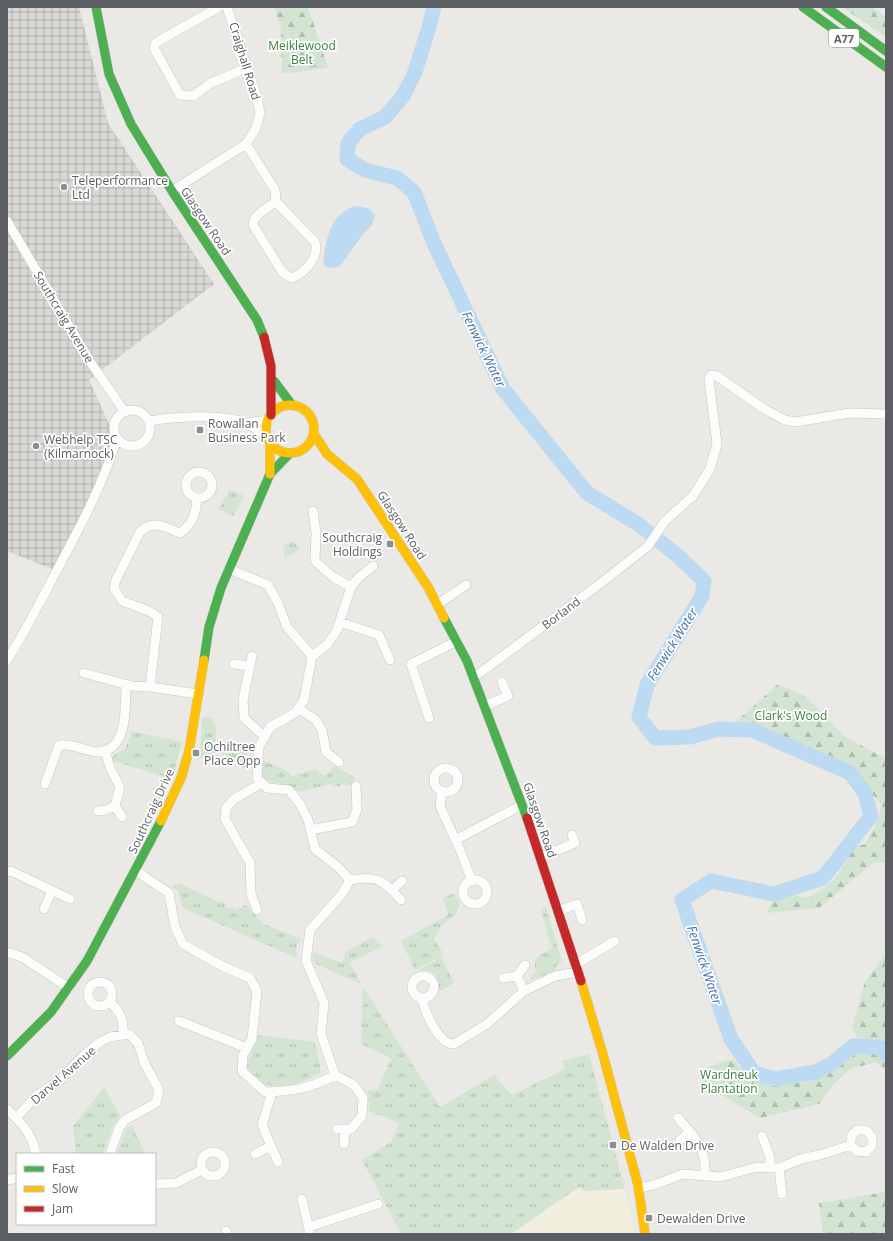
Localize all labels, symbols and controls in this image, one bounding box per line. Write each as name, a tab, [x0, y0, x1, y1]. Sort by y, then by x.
street label: Craighall Road	[225, 20, 265, 102]
road number: A77	[829, 29, 859, 47]
park label: Meiklewood Belt	[268, 37, 336, 68]
place label: Teleperformance Ltd	[72, 172, 168, 203]
marker: Teleperformance Ltd	[59, 182, 69, 192]
street label: Glasgow Road	[177, 184, 235, 258]
street label: Southcraig Avenue	[30, 268, 98, 366]
water label: Fenwick Water	[458, 308, 511, 391]
place label: Rowallan Business Park	[208, 415, 286, 446]
marker: Rowallan Business Park	[195, 425, 205, 435]
place label: Webhelp TSC (Kilmarnock)	[44, 431, 118, 462]
marker: Webhelp TSC (Kilmarnock)	[31, 441, 41, 451]
street label: Glasgow Road	[373, 487, 431, 563]
place label: Southcraig Holdings	[322, 529, 382, 560]
marker: Southcraig Holdings	[385, 539, 395, 549]
street label: Borland	[538, 593, 584, 633]
water label: Fenwick Water	[642, 603, 702, 684]
park label: Clark's Wood	[755, 707, 827, 724]
place label: Ochiltree Place Opp	[204, 738, 261, 769]
marker: Ochiltree Place Opp	[191, 748, 201, 758]
street label: Southcraig Drive	[124, 765, 178, 856]
street label: Glasgow Road	[519, 780, 561, 860]
water label: Fenwick Water	[683, 923, 727, 1008]
street label: Darvel Avenue	[27, 1042, 99, 1108]
park label: Wardneuk Plantation	[700, 1066, 759, 1097]
place label: De Walden Drive	[621, 1137, 715, 1154]
marker: De Walden Drive	[608, 1140, 618, 1150]
legend	[16, 1153, 156, 1225]
text: Fast	[52, 1160, 75, 1177]
text: Slow	[52, 1180, 79, 1197]
text: Jam	[51, 1200, 73, 1217]
place label: Dewalden Drive	[657, 1210, 746, 1227]
marker: Dewalden Drive	[644, 1213, 654, 1223]

